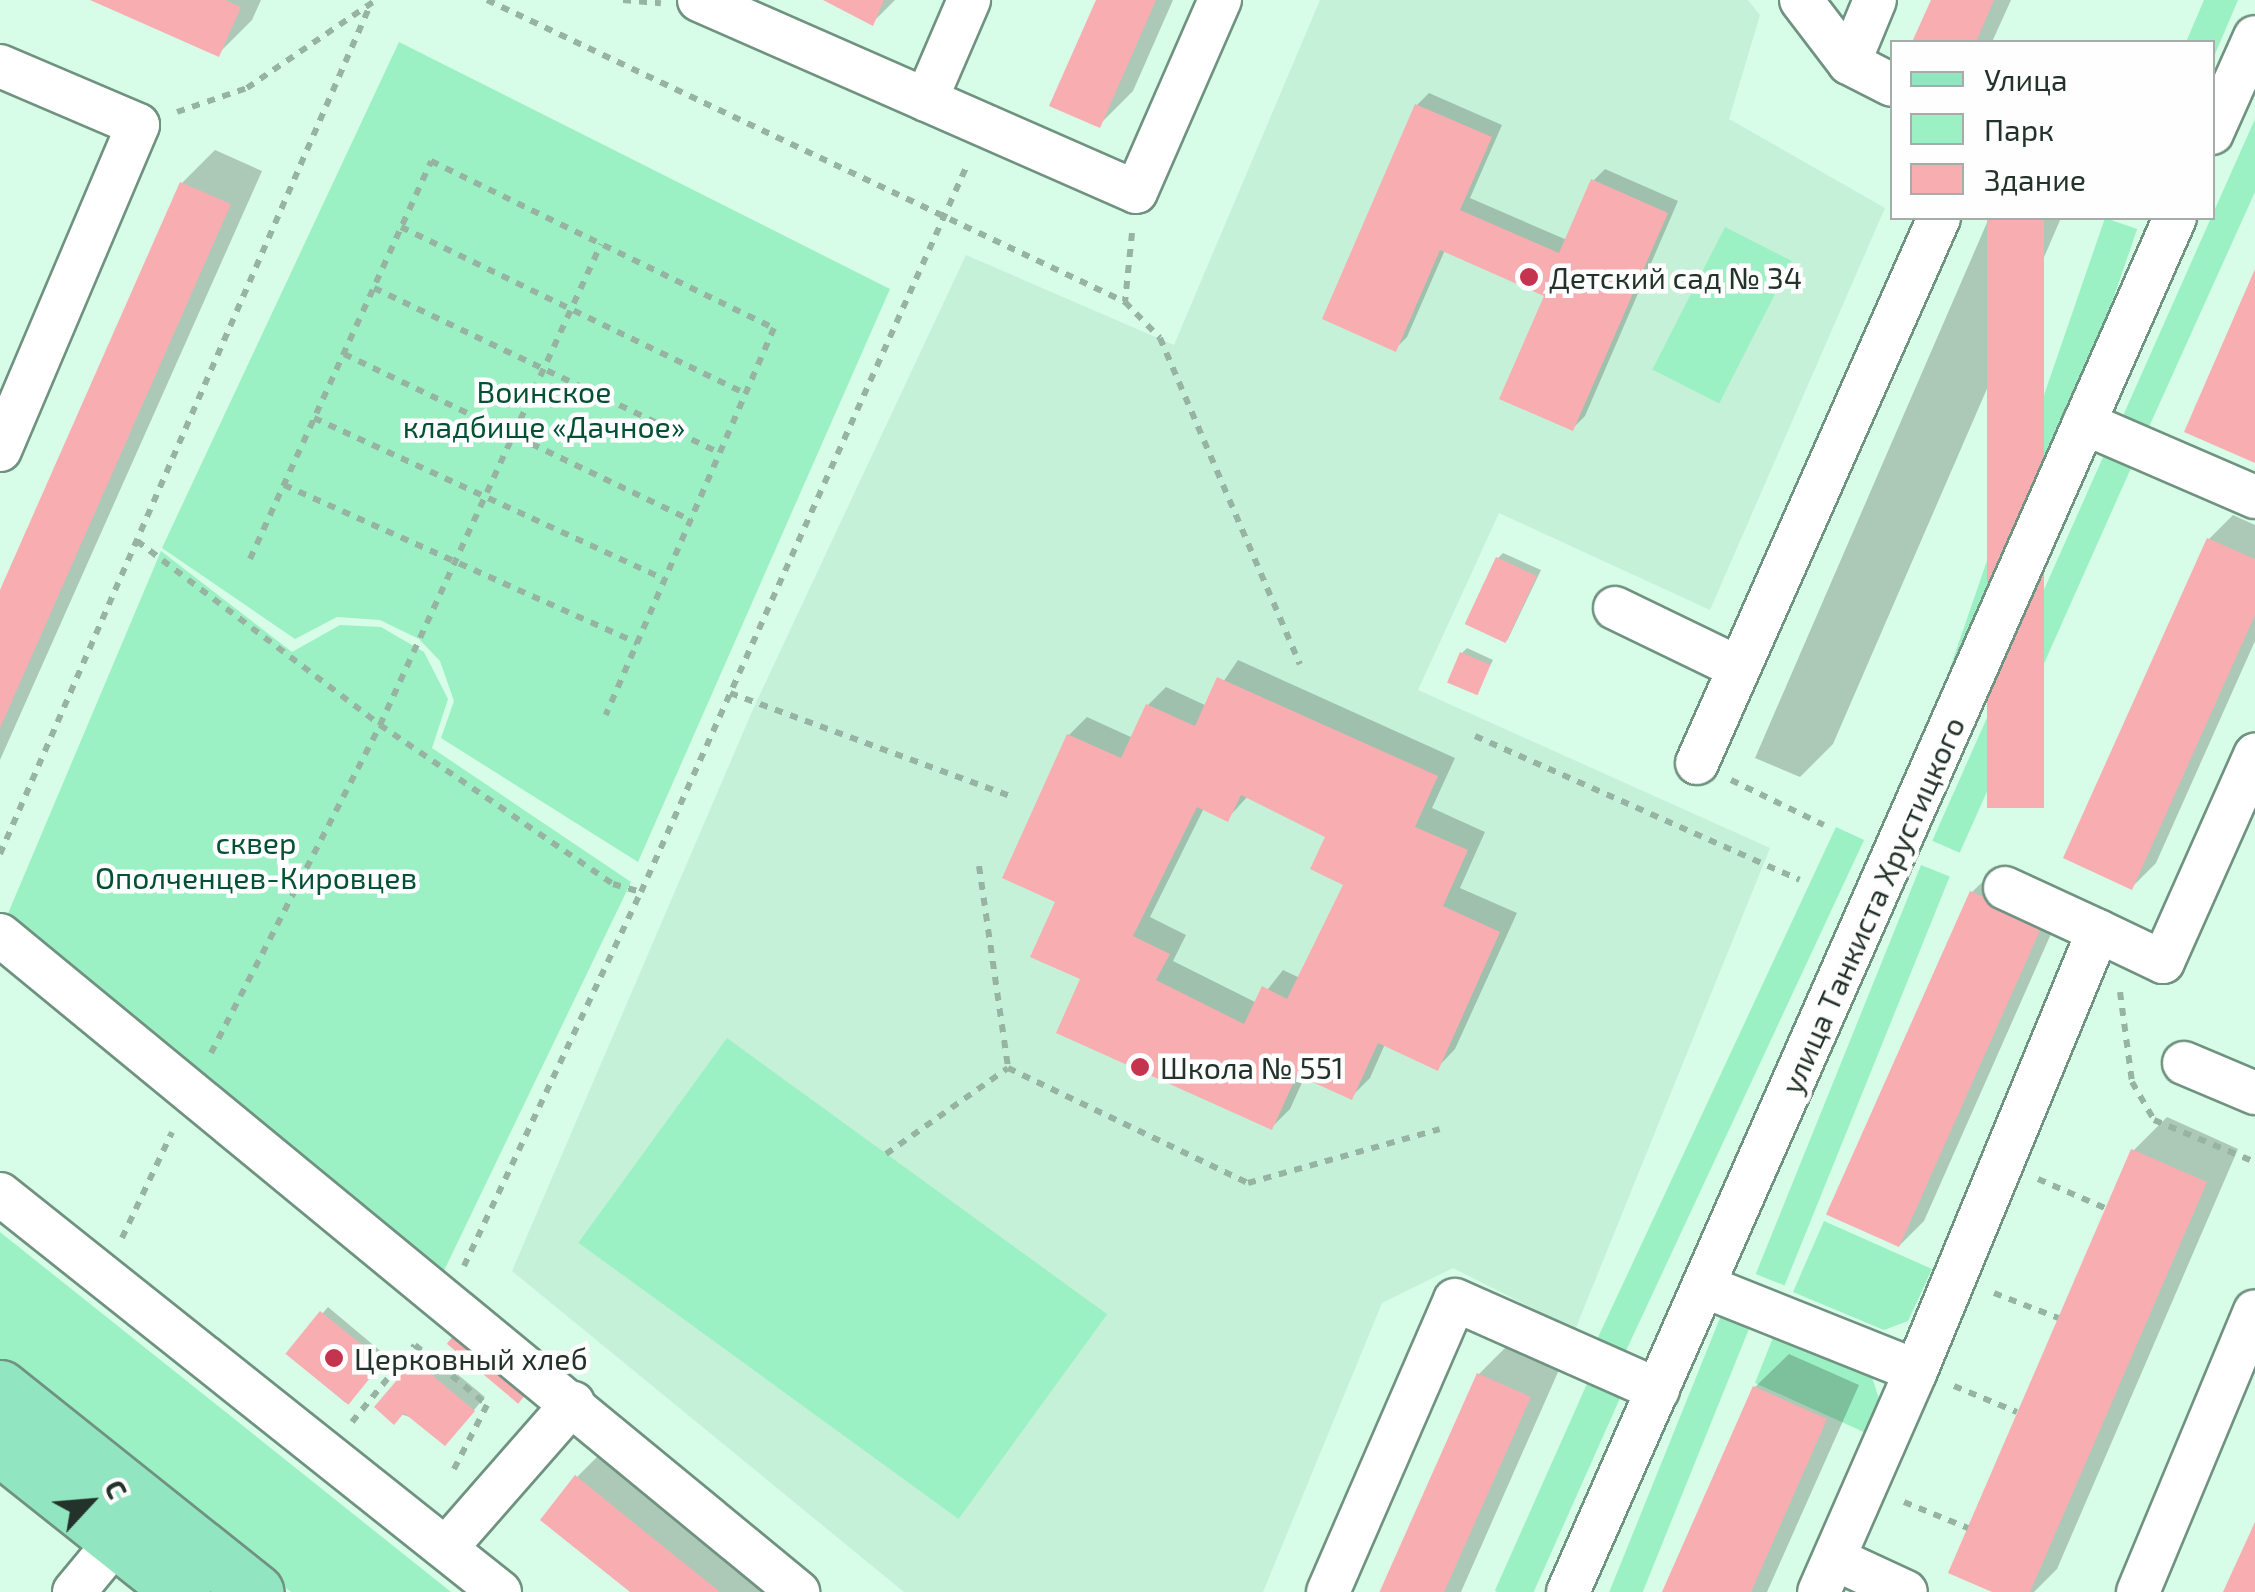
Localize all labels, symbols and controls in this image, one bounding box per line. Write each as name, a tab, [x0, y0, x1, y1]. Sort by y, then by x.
legend	[1890, 40, 2215, 220]
text: Улица	[1984, 61, 2068, 97]
text: Парк	[1984, 111, 2054, 147]
text: Здание	[1984, 161, 2086, 197]
place label: Детский сад № 34	[1549, 259, 1802, 295]
marker: Детский сад № 34	[1518, 266, 1540, 288]
park label: Воинское кладбище «Дачное»	[403, 373, 685, 444]
street label: улица Танкиста Хрустицкого	[1772, 711, 1972, 1099]
park label: сквер Ополченцев-Кировцев	[95, 824, 417, 894]
place label: Школа № 551	[1160, 1049, 1344, 1085]
marker: Школа № 551	[1129, 1056, 1151, 1078]
place label: Церковный хлеб	[354, 1340, 588, 1376]
marker: Церковный хлеб	[323, 1347, 345, 1369]
north arrow	[40, 1452, 140, 1552]
text: С	[98, 1474, 136, 1504]

